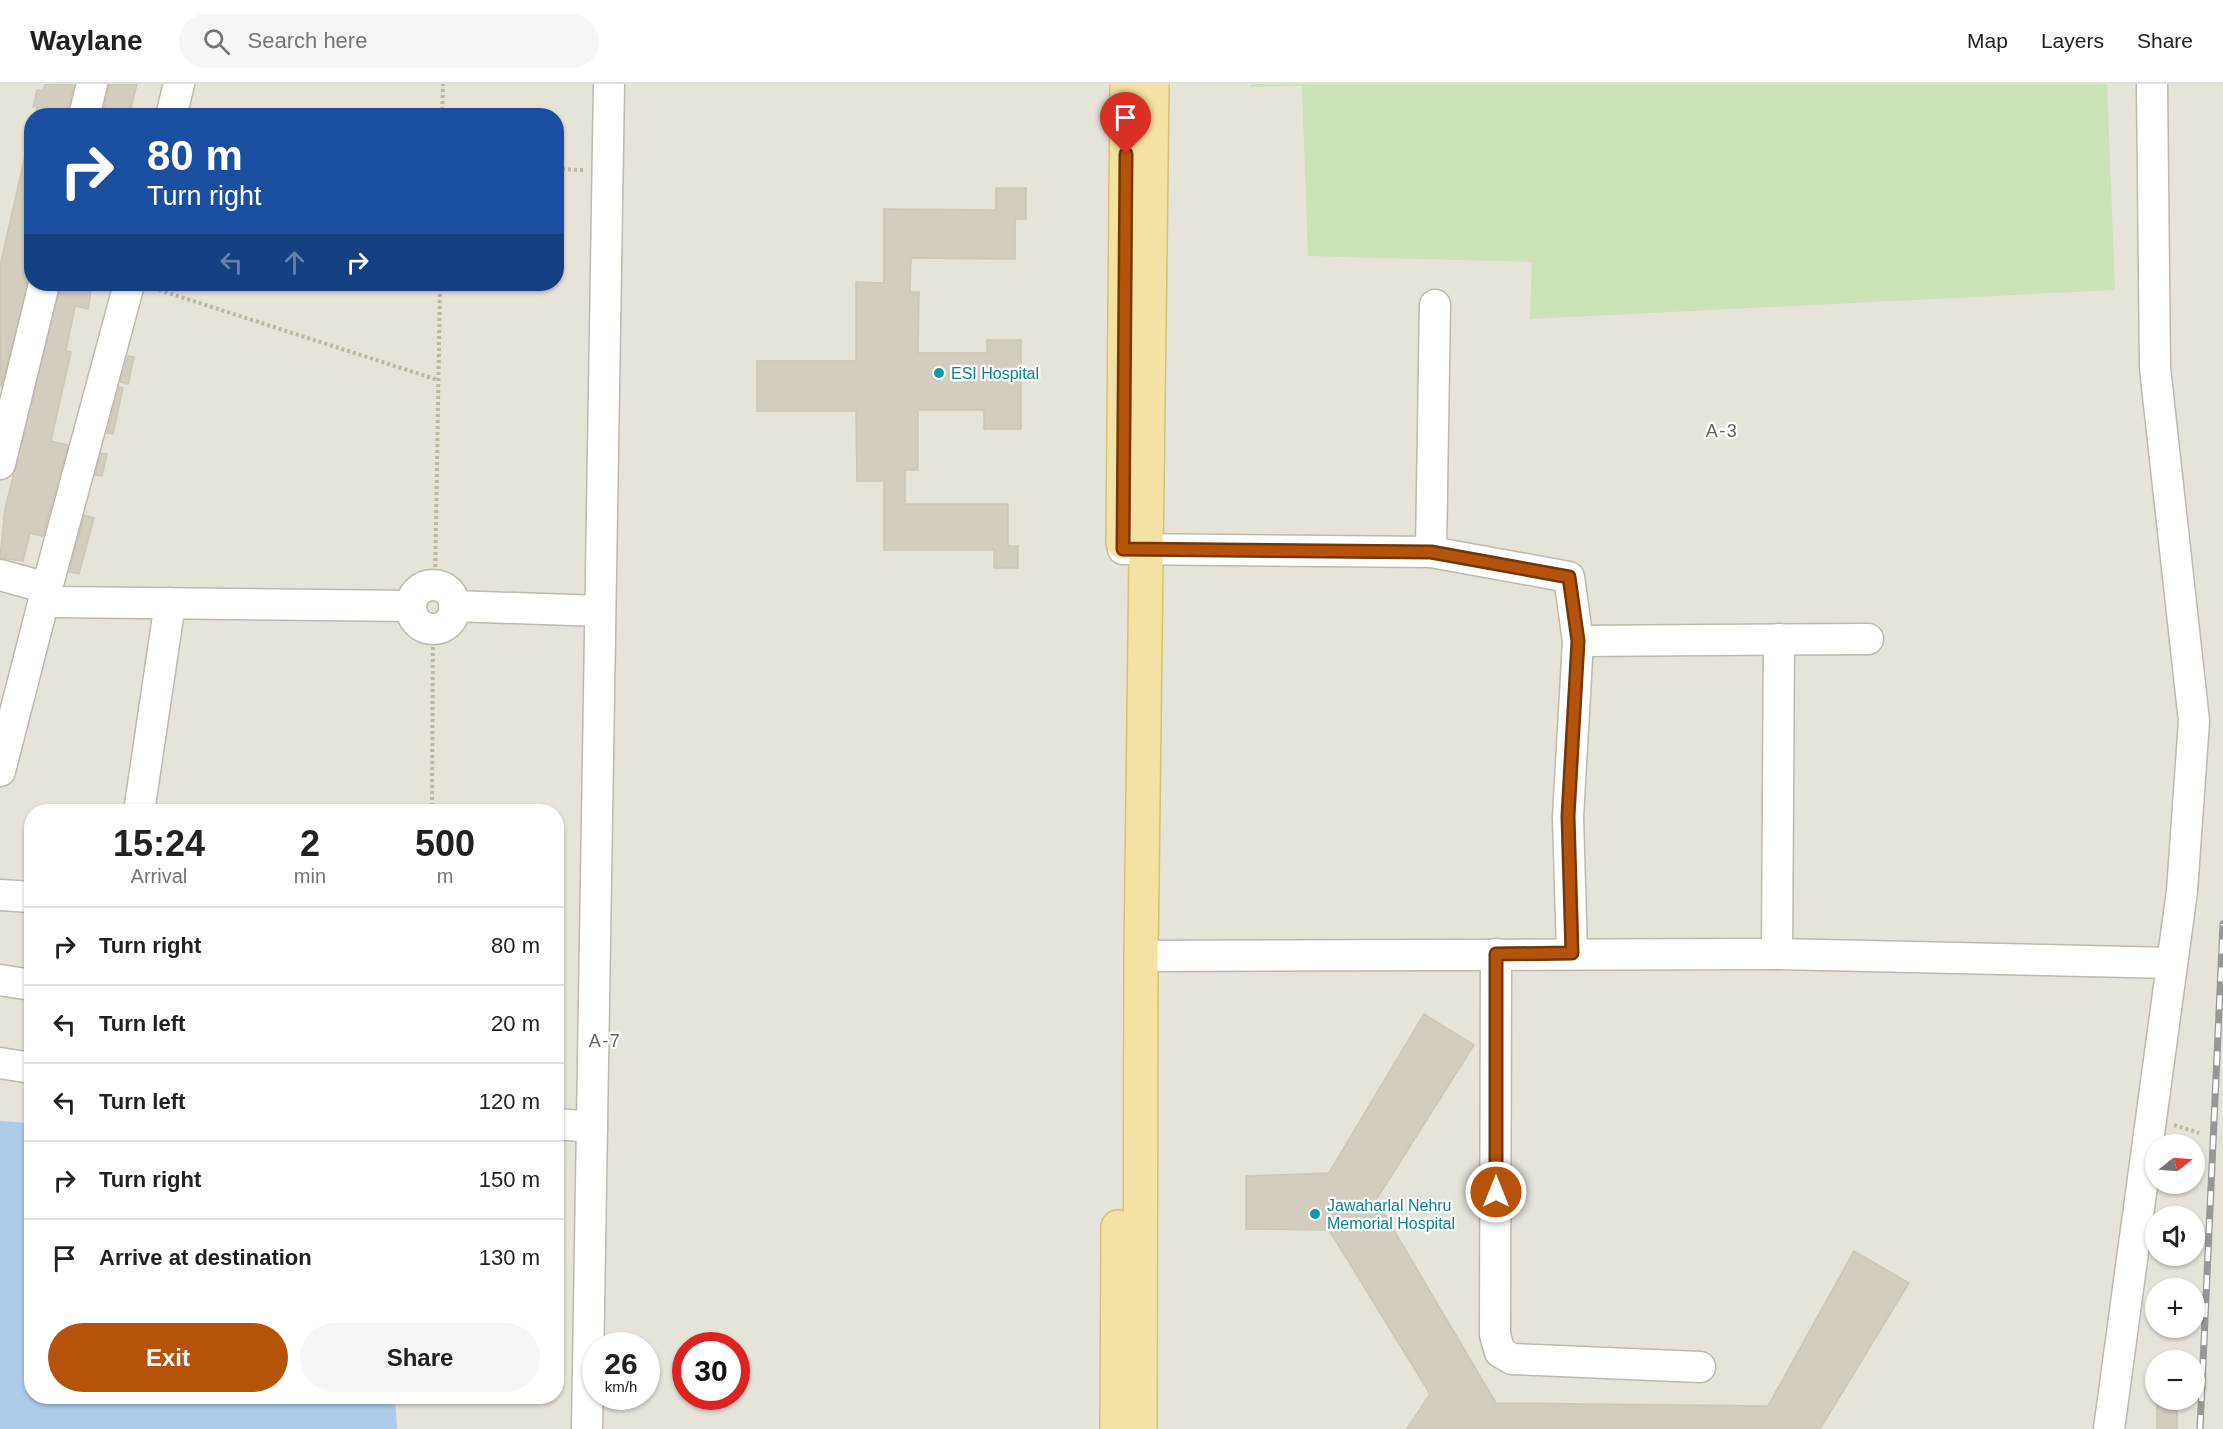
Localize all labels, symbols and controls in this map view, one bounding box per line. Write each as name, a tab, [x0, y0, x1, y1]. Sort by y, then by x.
search box	[179, 14, 599, 68]
text: Waylane	[30, 25, 143, 56]
icon: search	[200, 25, 233, 58]
text: Search here	[248, 28, 367, 53]
text: Map	[1967, 29, 2008, 52]
text: Layers	[2041, 29, 2104, 52]
text: Share	[2137, 29, 2193, 52]
pin	[1100, 92, 1151, 154]
icon: arrive	[1109, 101, 1142, 134]
icon: right	[48, 132, 126, 210]
text: 80 m	[147, 132, 243, 179]
text: Turn right	[147, 181, 262, 211]
icon: left	[215, 246, 248, 279]
icon: ahead	[278, 246, 311, 279]
icon: right	[341, 246, 374, 279]
place label: ESI Hospital	[951, 365, 1039, 382]
marker: ESI Hospital	[932, 366, 946, 380]
district label: A-3	[1706, 421, 1738, 441]
text: 15:24	[113, 823, 205, 864]
text: 2	[300, 823, 320, 864]
text: 500	[415, 823, 475, 864]
text: Arrival	[131, 865, 187, 887]
text: min	[294, 865, 326, 887]
text: m	[437, 865, 453, 887]
icon: right	[48, 930, 81, 963]
text: Turn right	[99, 933, 201, 958]
text: 80 m	[491, 933, 540, 958]
icon: left	[48, 1008, 81, 1041]
text: Turn left	[99, 1011, 185, 1036]
text: 20 m	[491, 1011, 540, 1036]
district label: A-7	[589, 1031, 621, 1051]
icon: left	[48, 1086, 81, 1119]
text: Turn left	[99, 1089, 185, 1114]
text: 120 m	[479, 1089, 540, 1114]
north arrow	[2145, 1134, 2205, 1194]
map controls	[2145, 1134, 2205, 1410]
position arrow	[1464, 1160, 1528, 1224]
icon: right	[48, 1164, 81, 1197]
text: Turn right	[99, 1167, 201, 1192]
text: 150 m	[479, 1167, 540, 1192]
place label: Jawaharlal Nehru Memorial Hospital	[1327, 1197, 1455, 1232]
button: sound	[2145, 1206, 2205, 1266]
marker: Jawaharlal Nehru Memorial Hospital	[1308, 1207, 1322, 1221]
icon: arrive	[48, 1242, 81, 1275]
text: Arrive at destination	[99, 1245, 312, 1270]
text: 130 m	[479, 1245, 540, 1270]
button: +	[2145, 1278, 2205, 1338]
button: Exit	[48, 1323, 288, 1392]
button: Share	[300, 1323, 540, 1392]
speed limit sign: 30	[672, 1332, 750, 1410]
text: 26	[604, 1347, 638, 1380]
button: −	[2145, 1350, 2205, 1410]
text: km/h	[605, 1378, 637, 1395]

